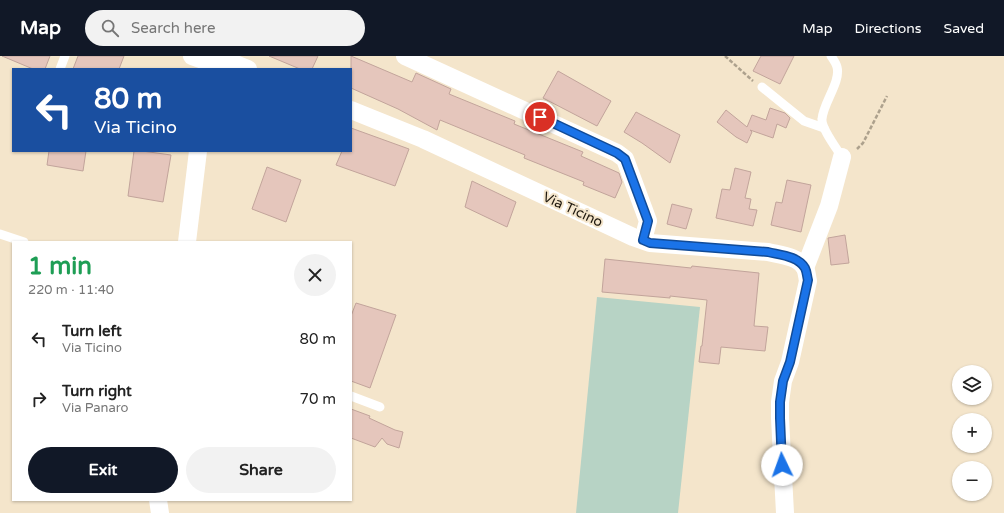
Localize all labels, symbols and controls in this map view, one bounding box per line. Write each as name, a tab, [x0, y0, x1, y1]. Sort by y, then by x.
search box	[85, 10, 365, 46]
text: Map	[20, 17, 61, 39]
icon: search	[99, 17, 121, 39]
text: Search here	[131, 19, 215, 37]
text: Map	[802, 20, 833, 37]
text: Directions	[855, 20, 922, 37]
text: Saved	[944, 20, 984, 37]
text: 80 m	[94, 82, 162, 116]
icon: left	[28, 84, 80, 136]
pin	[523, 100, 557, 134]
icon: arrive	[529, 106, 551, 128]
text: Via Ticino	[94, 116, 177, 138]
street label: Via Ticino	[540, 188, 606, 231]
text: 1 min	[28, 252, 92, 281]
button: close	[294, 254, 336, 296]
text: 220 m · 11:40	[28, 282, 114, 298]
text: Turn left	[62, 322, 122, 340]
icon: left	[28, 328, 50, 350]
text: 80 m	[299, 330, 336, 348]
text: Via Ticino	[62, 340, 122, 356]
map controls	[952, 365, 992, 501]
button: layers	[952, 365, 992, 405]
text: Turn right	[62, 382, 132, 400]
icon: right	[28, 388, 50, 410]
text: 70 m	[299, 390, 336, 408]
text: Via Panaro	[62, 400, 128, 416]
button: +	[952, 413, 992, 453]
position arrow	[761, 444, 803, 486]
button: Exit	[28, 447, 178, 493]
button: Share	[186, 447, 336, 493]
button: −	[952, 461, 992, 501]

